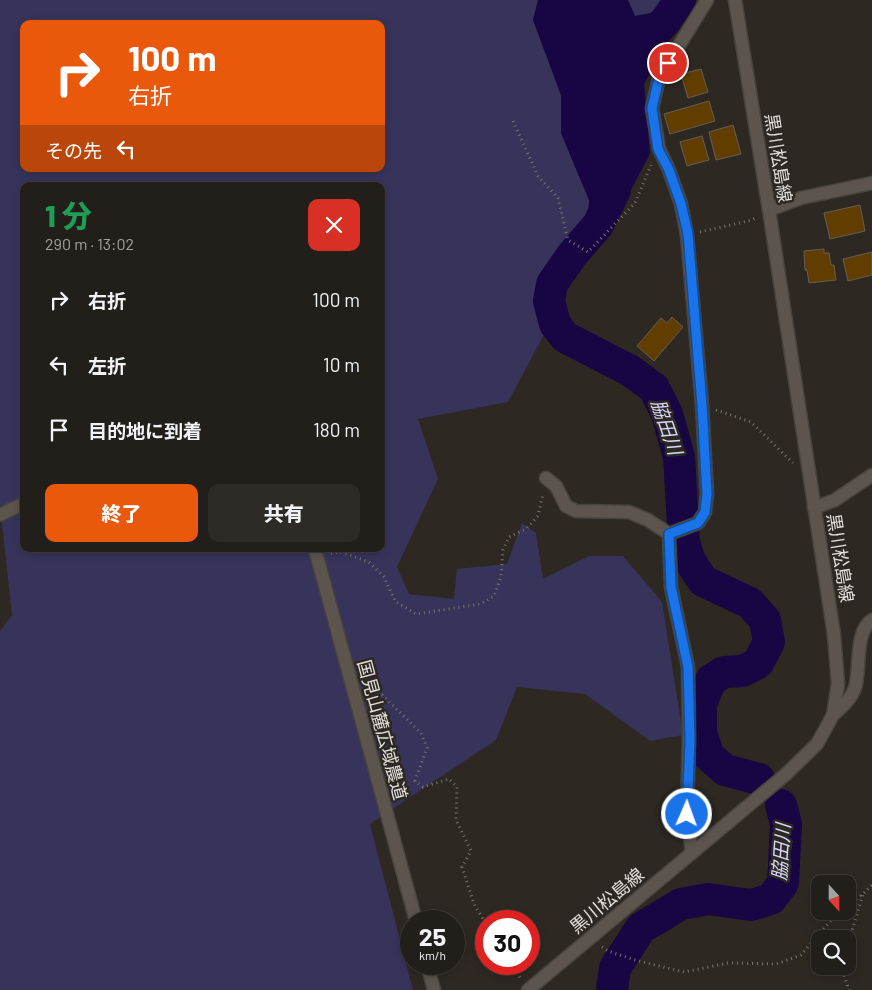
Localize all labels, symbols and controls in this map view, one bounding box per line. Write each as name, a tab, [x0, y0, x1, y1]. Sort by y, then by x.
text: 100 m	[128, 36, 217, 78]
icon: right	[45, 40, 110, 105]
pin	[647, 42, 689, 84]
icon: arrive	[654, 49, 682, 77]
text: 右折	[128, 82, 172, 108]
street label: 黒川松島線	[761, 112, 797, 204]
icon: left	[112, 135, 140, 163]
text: その先	[45, 139, 102, 162]
text: 1 分	[45, 197, 92, 233]
button: close	[308, 199, 360, 251]
text: 290 m · 13:02	[45, 234, 134, 253]
icon: right	[45, 286, 73, 314]
text: 100 m	[312, 288, 360, 311]
text: 右折	[88, 289, 126, 312]
icon: left	[45, 351, 73, 379]
text: 10 m	[323, 353, 360, 376]
text: 左折	[88, 354, 126, 377]
water label: 脇田川	[647, 396, 688, 459]
icon: arrive	[45, 416, 73, 444]
text: 180 m	[313, 418, 360, 441]
text: 目的地に到着	[88, 419, 202, 442]
button: 終了	[45, 484, 198, 542]
button: 共有	[208, 484, 360, 542]
street label: 黒川松島線	[823, 512, 859, 604]
street label: 国見山麓広域農道	[354, 657, 412, 802]
position arrow	[660, 787, 712, 839]
water label: 脇田川	[767, 821, 794, 881]
street label: 黒川松島線	[565, 863, 648, 938]
north arrow	[811, 875, 856, 920]
map controls	[811, 875, 856, 975]
speed limit sign: 30	[475, 910, 540, 975]
text: 25	[419, 921, 446, 951]
button: search	[811, 930, 856, 975]
text: km/h	[419, 948, 446, 962]

